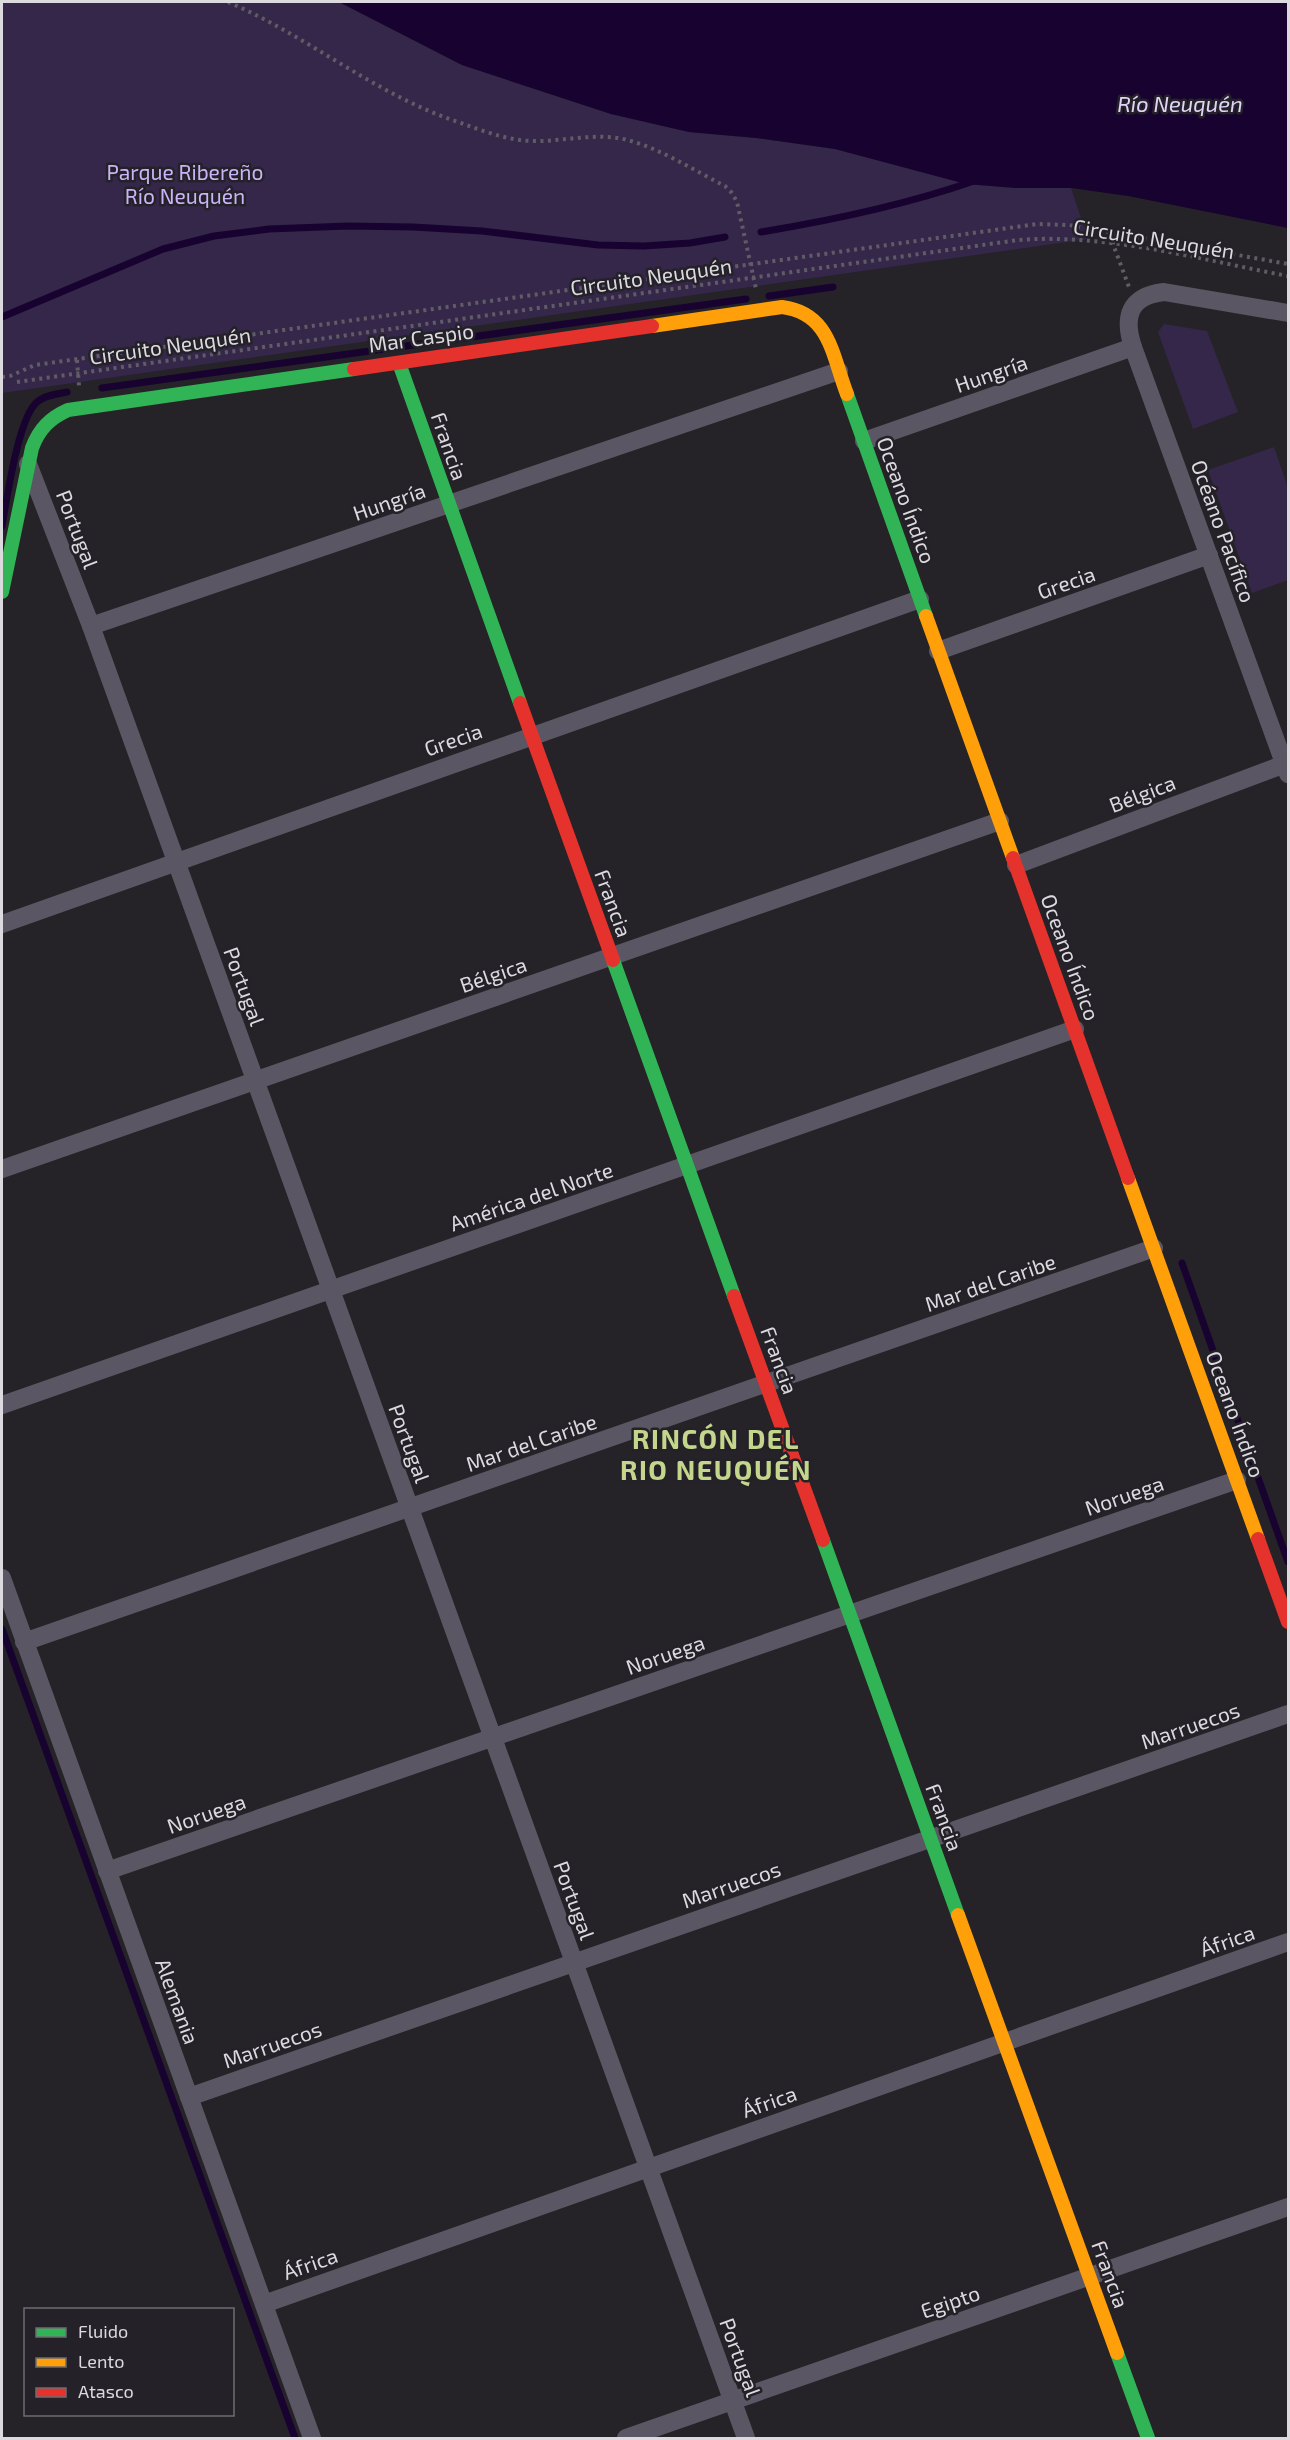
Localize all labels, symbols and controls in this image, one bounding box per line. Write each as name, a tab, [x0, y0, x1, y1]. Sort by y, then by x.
water label: Río Neuquén	[1117, 90, 1243, 116]
park label: Parque Ribereño Río Neuquén	[107, 159, 263, 208]
street label: Circuito Neuquén	[1072, 213, 1236, 263]
street label: Circuito Neuquén	[569, 252, 733, 300]
street label: Mar Caspio	[367, 317, 475, 357]
street label: Circuito Neuquén	[88, 321, 252, 369]
street label: Hungría	[951, 349, 1031, 397]
street label: Francia	[427, 409, 473, 483]
street label: Oceano Índico	[873, 433, 941, 567]
street label: Océano Pacífico	[1187, 456, 1261, 606]
street label: Hungría	[349, 477, 429, 525]
street label: Portugal	[52, 486, 105, 572]
street label: Grecia	[1034, 560, 1098, 604]
street label: Grecia	[421, 717, 485, 761]
street label: Bélgica	[1105, 769, 1179, 817]
street label: Francia	[590, 866, 638, 940]
street label: Oceano Índico	[1037, 890, 1105, 1024]
street label: Portugal	[219, 943, 271, 1029]
street label: Bélgica	[456, 951, 530, 997]
street label: América del Norte	[446, 1156, 616, 1236]
street label: Mar del Caribe	[921, 1248, 1059, 1316]
street label: Francia	[756, 1323, 804, 1397]
street label: Oceano Índico	[1202, 1347, 1270, 1481]
street label: Portugal	[384, 1400, 436, 1486]
street label: Mar del Caribe	[462, 1408, 600, 1476]
district label: RINCÓN DEL RIO NEUQUÉN	[620, 1422, 812, 1487]
street label: Noruega	[1081, 1470, 1167, 1520]
street label: Noruega	[622, 1629, 708, 1679]
street label: Marruecos	[1137, 1696, 1243, 1754]
street label: Francia	[921, 1780, 969, 1854]
street label: Noruega	[163, 1788, 249, 1838]
street label: Marruecos	[678, 1855, 784, 1913]
street label: Portugal	[549, 1857, 601, 1943]
street label: África	[1196, 1919, 1258, 1961]
street label: Alemania	[151, 1955, 205, 2047]
street label: Marruecos	[219, 2015, 325, 2073]
street label: África	[738, 2080, 800, 2122]
street label: Francia	[1087, 2237, 1135, 2311]
street label: África	[279, 2242, 341, 2284]
street label: Egipto	[917, 2279, 983, 2323]
legend	[24, 2308, 234, 2416]
street label: Portugal	[715, 2314, 767, 2400]
text: Fluido	[78, 2320, 128, 2342]
text: Lento	[78, 2350, 124, 2372]
text: Atasco	[78, 2380, 134, 2402]

